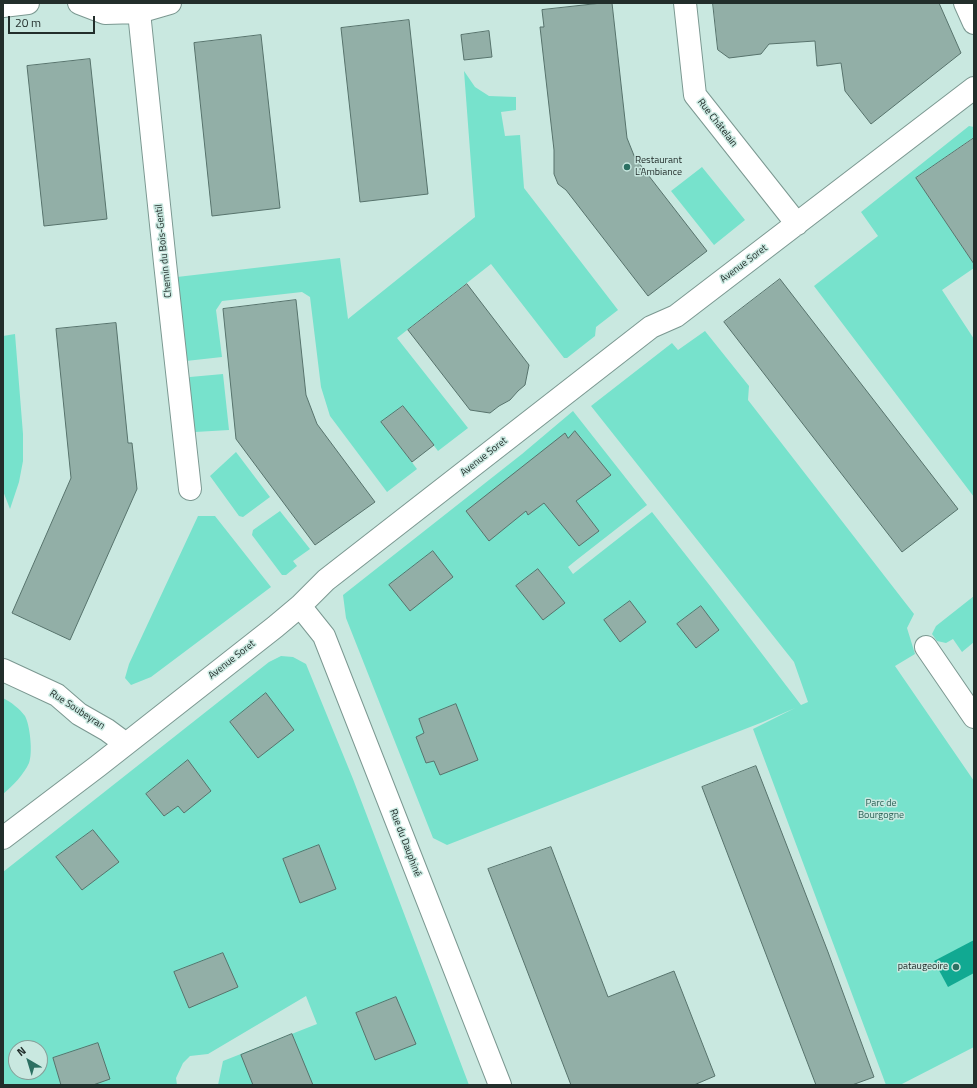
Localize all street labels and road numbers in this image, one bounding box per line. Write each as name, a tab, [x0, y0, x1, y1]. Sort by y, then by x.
street label: Rue Châtelain	[694, 96, 740, 150]
street label: Chemin du Bois-Gentil	[153, 204, 175, 298]
street label: Avenue Soret	[718, 242, 770, 286]
street label: Avenue Soret	[458, 435, 510, 479]
street label: Avenue Soret	[206, 638, 258, 682]
street label: Rue Soubeyran	[47, 688, 107, 732]
street label: Rue du Dauphiné	[387, 807, 423, 879]

